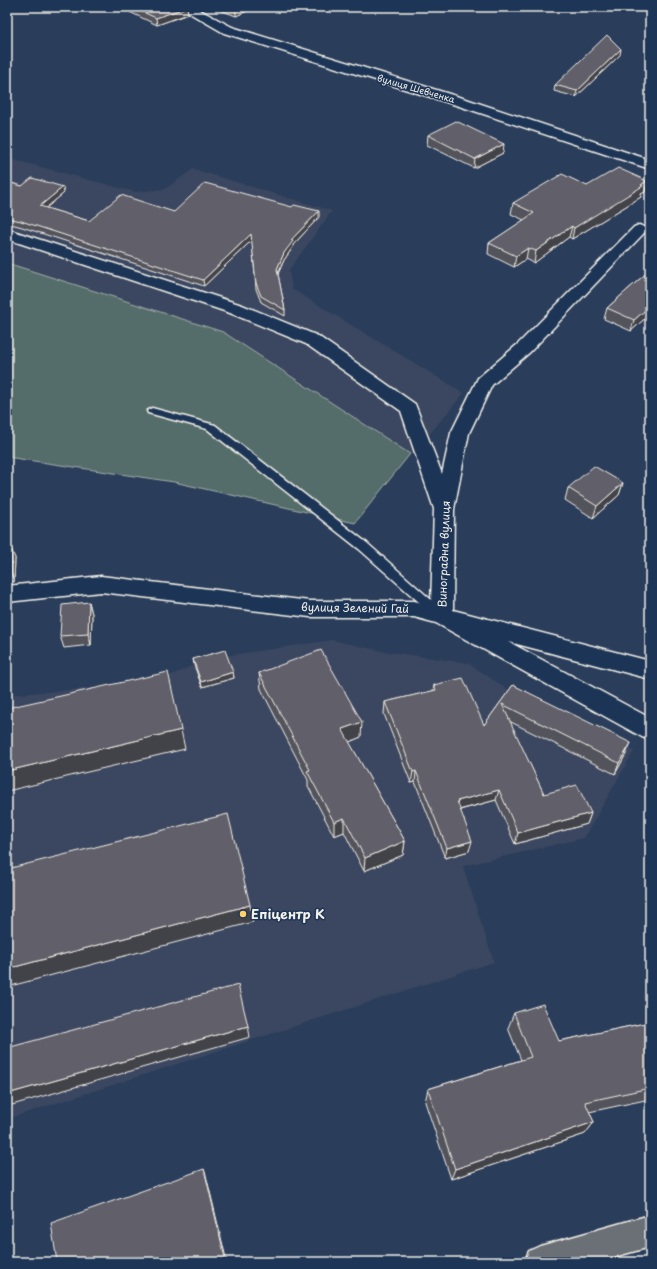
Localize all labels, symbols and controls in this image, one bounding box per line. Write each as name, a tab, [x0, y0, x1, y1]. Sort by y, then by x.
street label: вулиця Шевченка	[376, 70, 457, 106]
street label: Виноградна вулиця	[433, 500, 454, 608]
street label: вулиця Зелений Гай	[301, 598, 409, 617]
place label: Епіцентр К	[251, 904, 325, 923]
marker: Епіцентр К	[238, 909, 248, 919]

